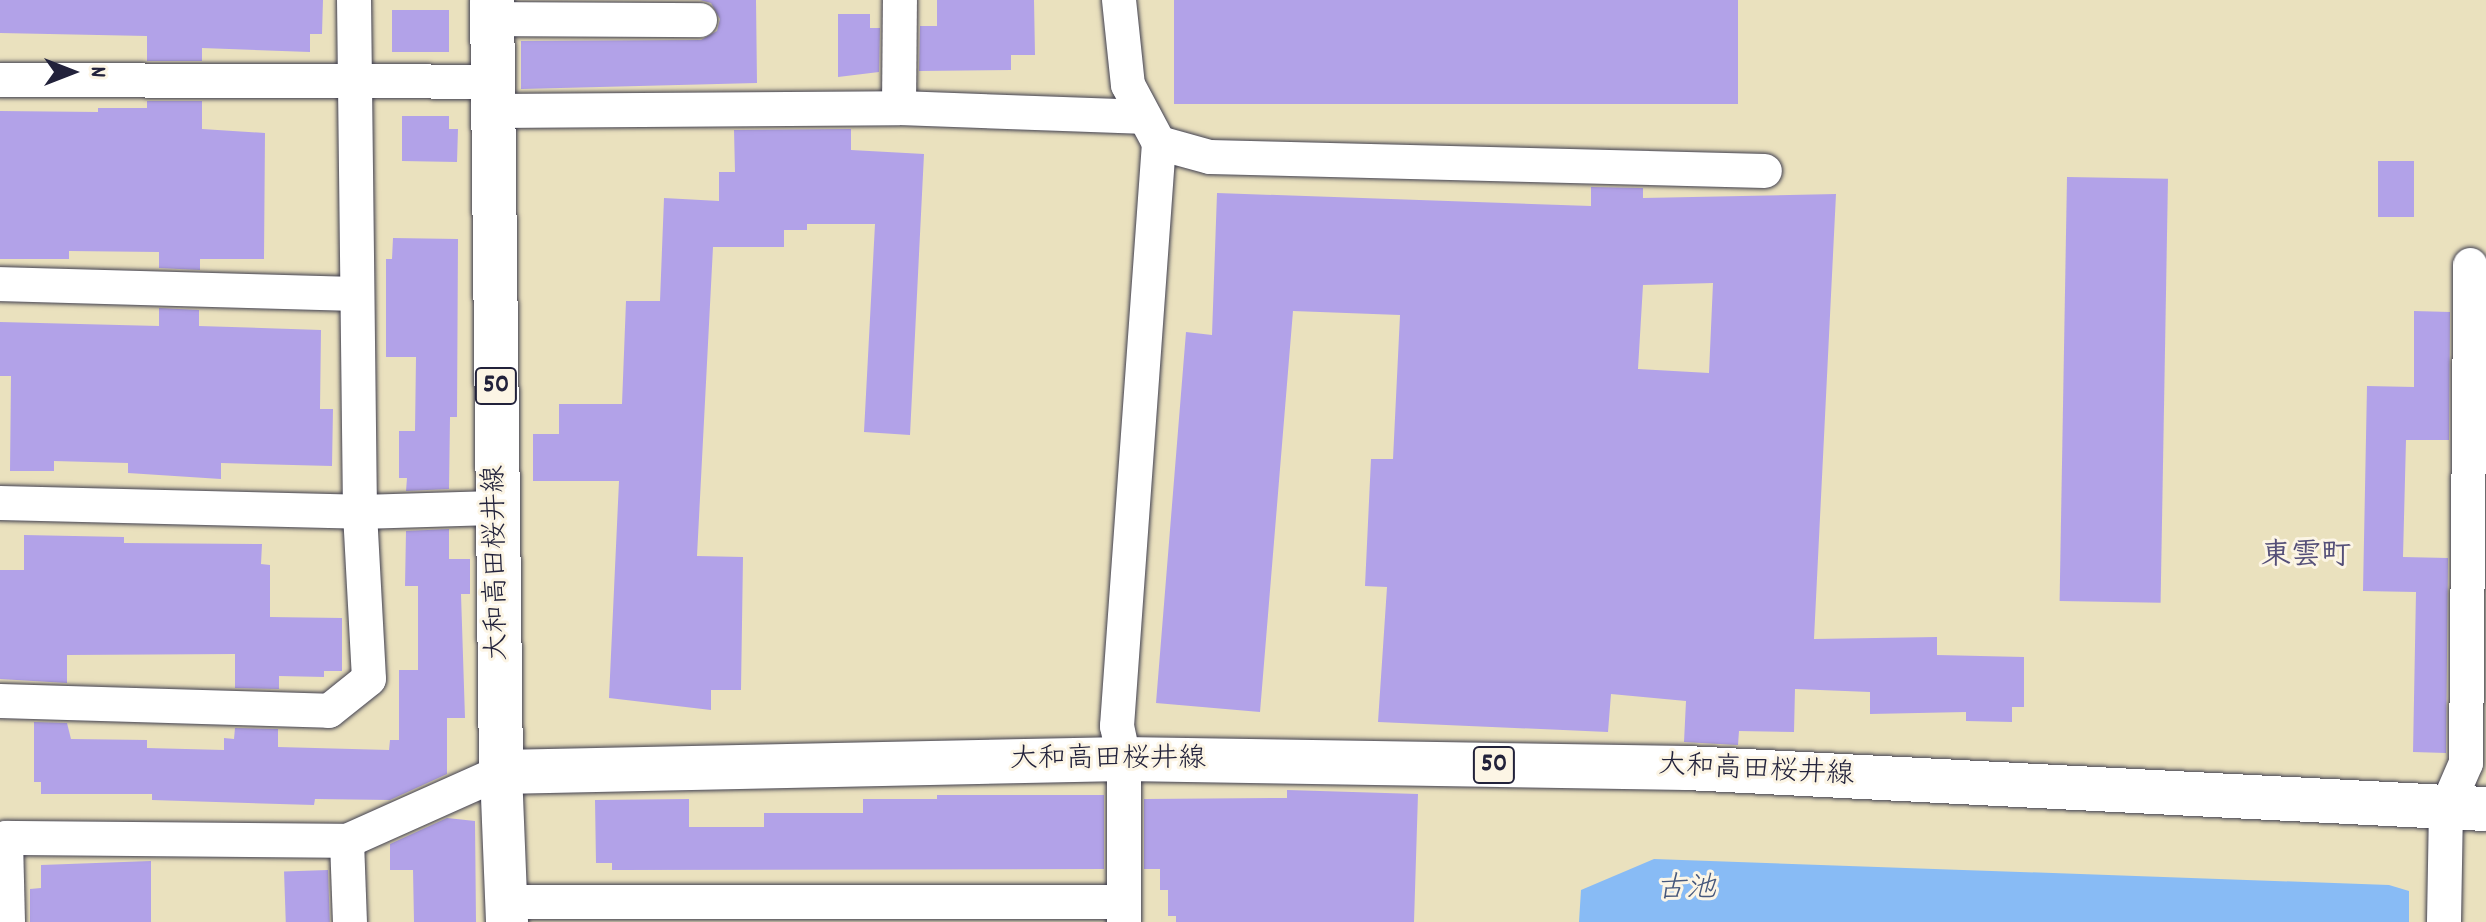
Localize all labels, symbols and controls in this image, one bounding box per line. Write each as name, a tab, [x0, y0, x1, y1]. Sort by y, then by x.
north arrow	[32, 32, 112, 112]
text: N	[81, 67, 112, 77]
road number: 50	[474, 364, 518, 408]
street label: 大和高田桜井線	[479, 465, 517, 661]
district label: 東雲町	[2261, 540, 2351, 576]
road number: 50	[1472, 743, 1516, 787]
street label: 大和高田桜井線	[1010, 744, 1206, 778]
street label: 大和高田桜井線	[1657, 750, 1855, 794]
water label: 古池	[1656, 873, 1716, 909]

